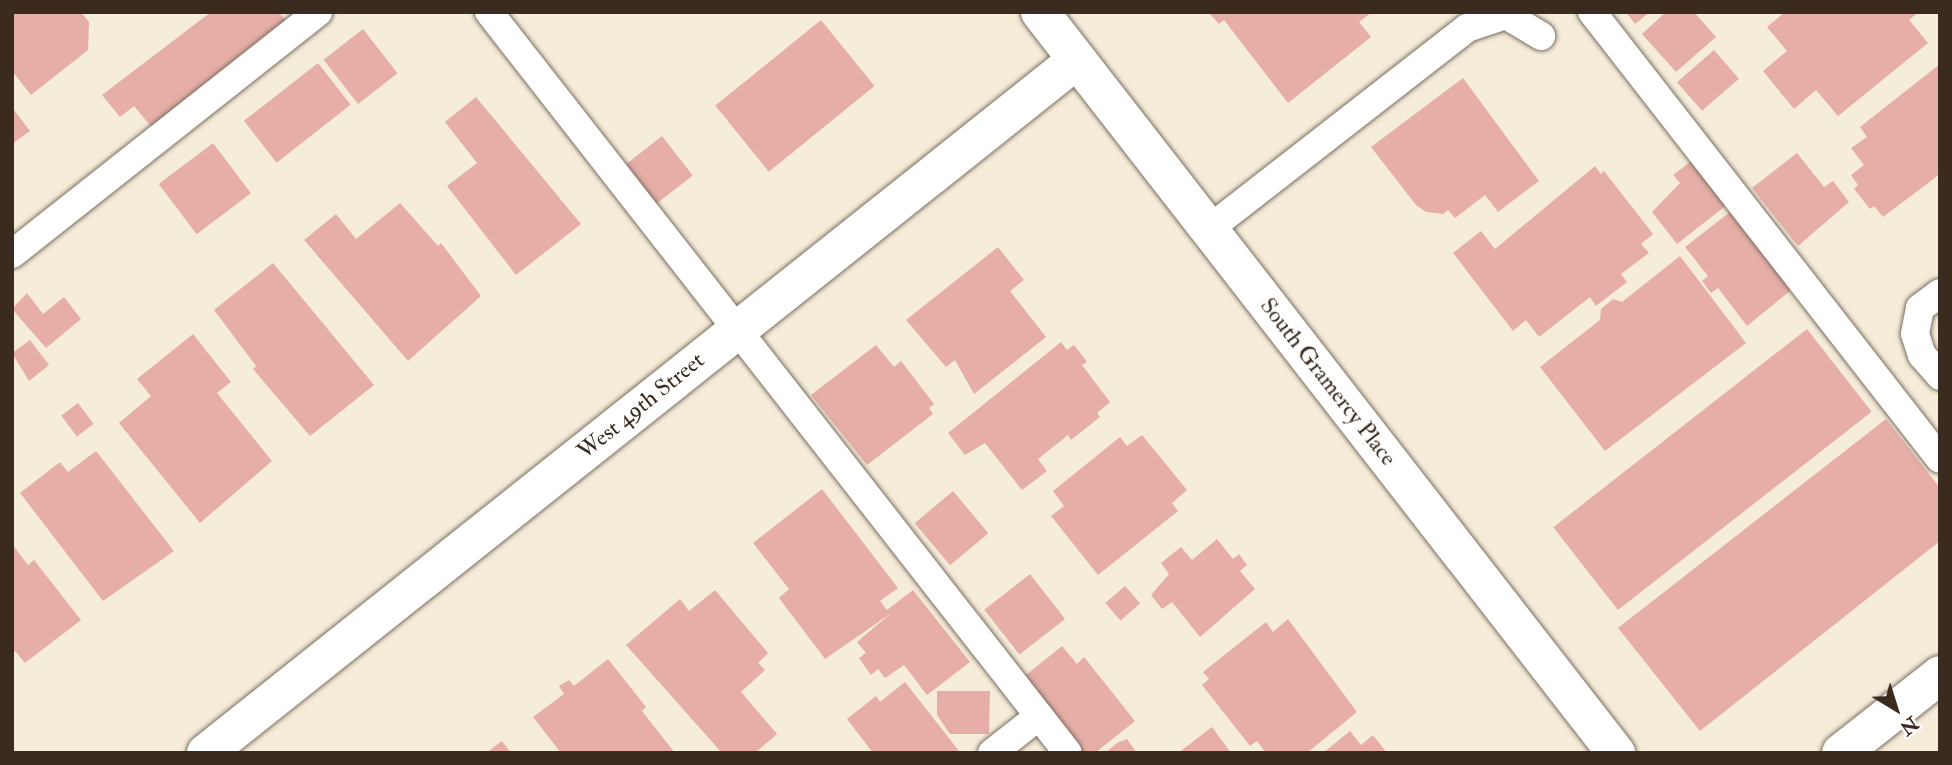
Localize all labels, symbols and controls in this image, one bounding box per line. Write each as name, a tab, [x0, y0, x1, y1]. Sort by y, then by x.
street label: South Gramercy Place	[1254, 293, 1402, 471]
street label: West 49th Street	[572, 346, 710, 466]
north arrow	[1861, 674, 1931, 744]
text: N	[1895, 711, 1923, 740]

